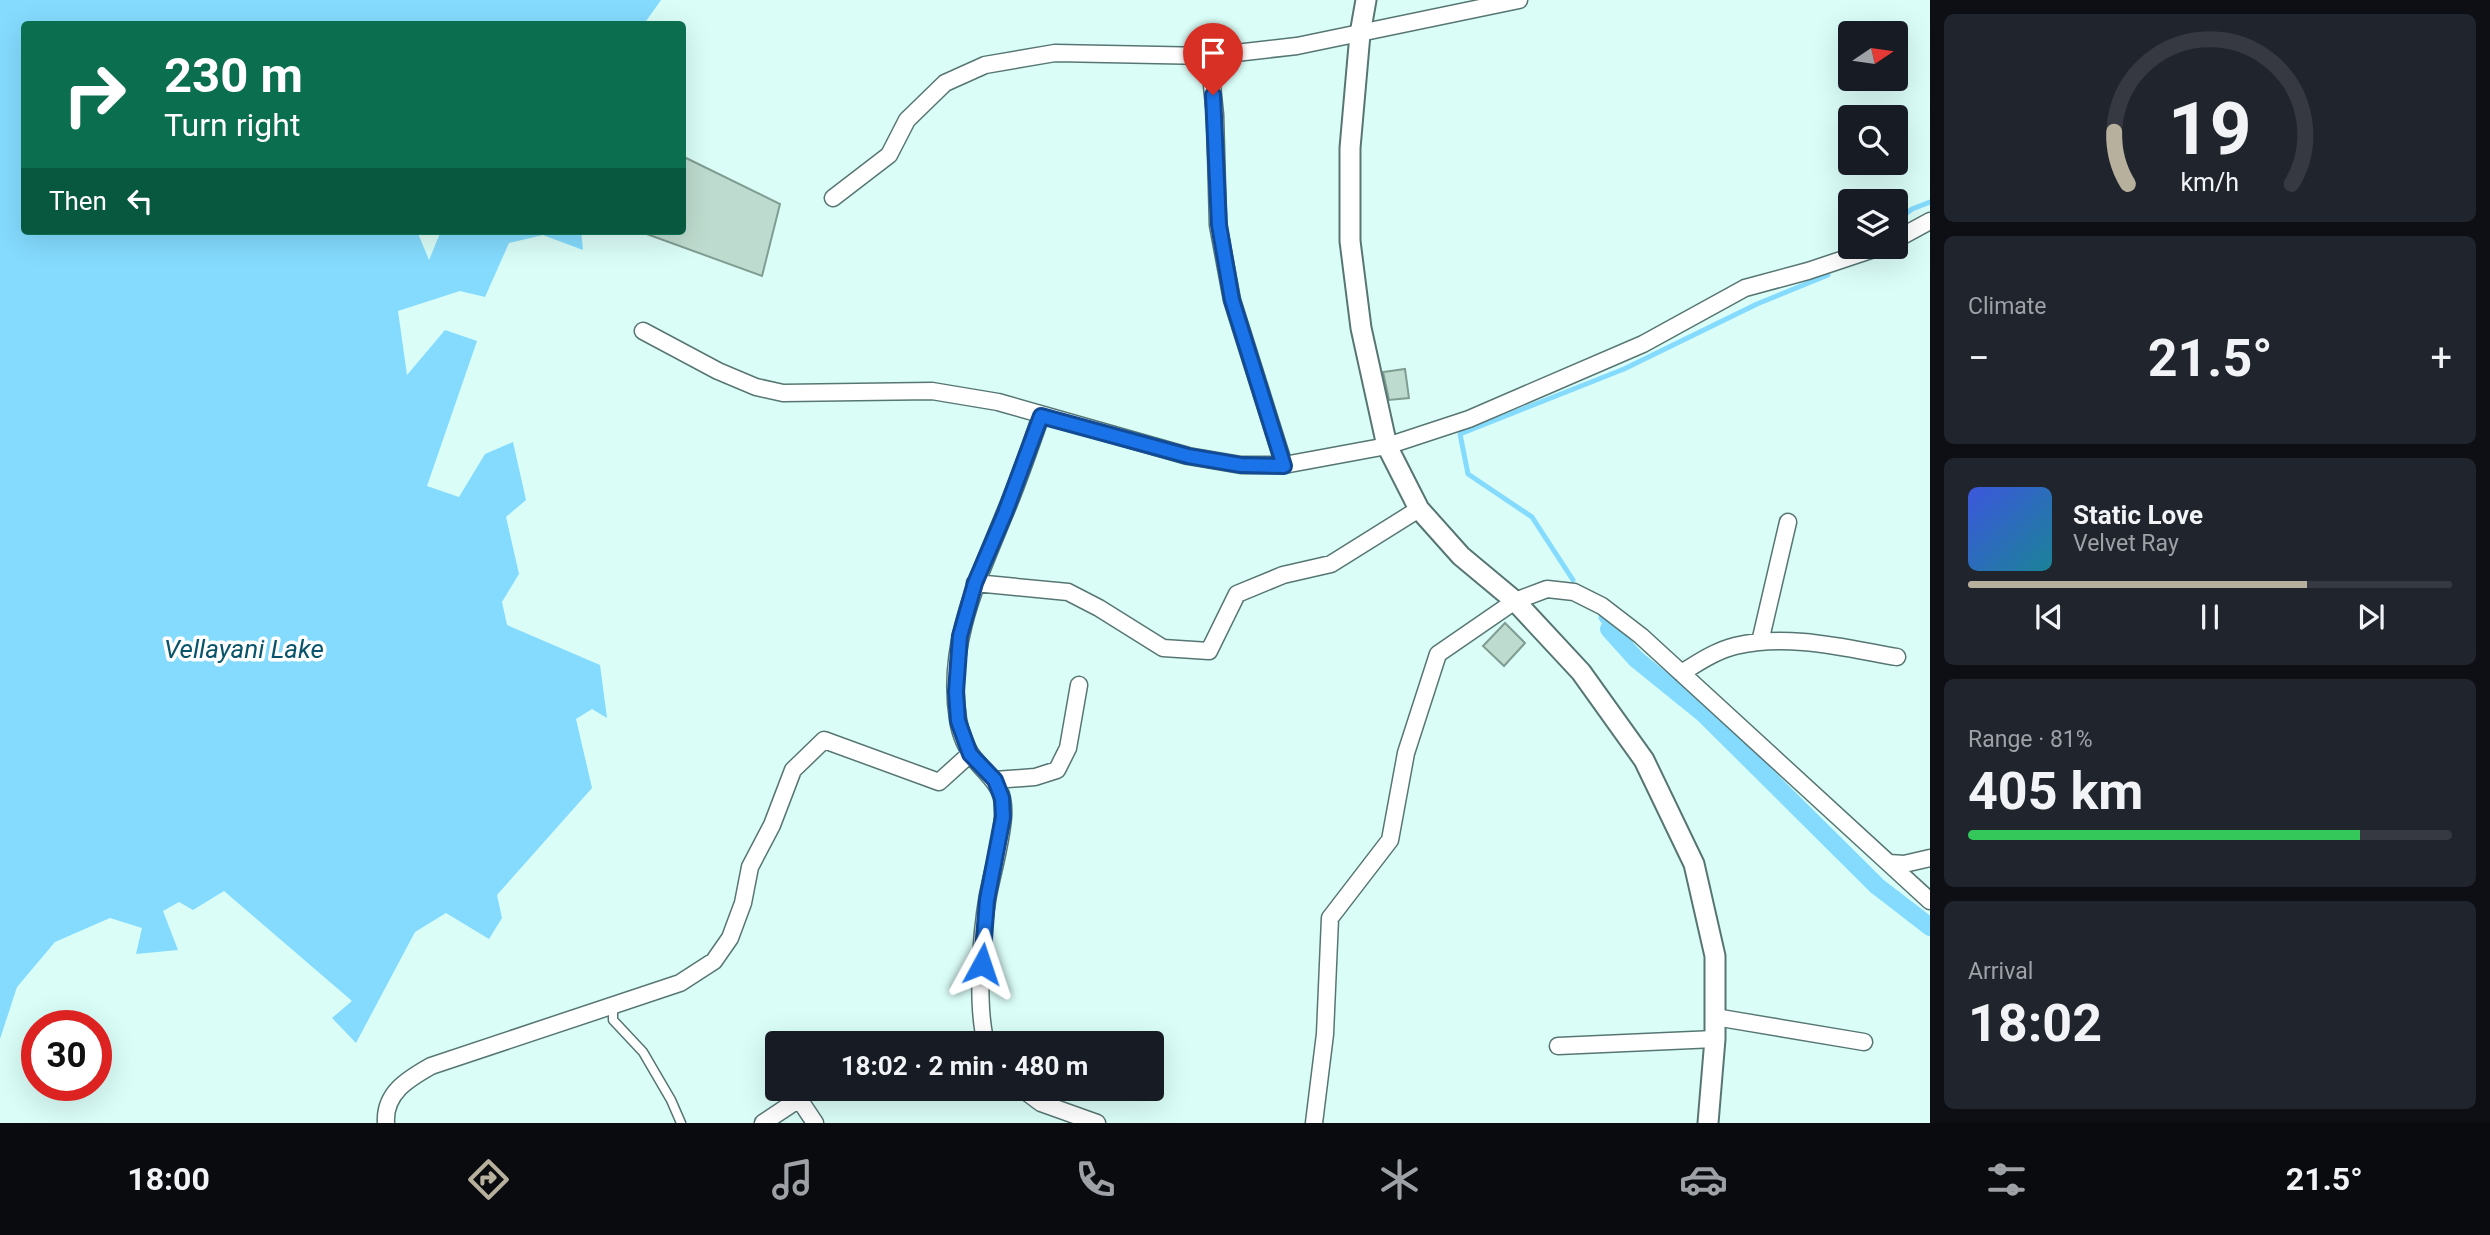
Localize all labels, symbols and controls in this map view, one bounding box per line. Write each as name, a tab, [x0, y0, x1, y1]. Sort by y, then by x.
north arrow	[1838, 21, 1908, 91]
map controls	[1838, 21, 1908, 259]
pin	[1183, 23, 1243, 95]
icon: arrive	[1194, 34, 1232, 72]
text: 230 m	[164, 47, 303, 104]
icon: right	[49, 49, 140, 140]
text: 19	[2168, 86, 2252, 172]
button: search	[1838, 105, 1908, 175]
text: Turn right	[164, 106, 300, 144]
text: km/h	[2181, 168, 2239, 197]
icon: left	[121, 182, 159, 220]
text: Then	[49, 186, 107, 216]
button: layers	[1838, 189, 1908, 259]
text: Climate	[1968, 293, 2047, 320]
text: 21.5°	[2148, 328, 2273, 389]
text: −	[1968, 336, 1990, 380]
text: +	[2430, 336, 2452, 380]
text: Static Love	[2073, 500, 2203, 530]
text: Velvet Ray	[2073, 530, 2179, 557]
icon: previous	[2030, 598, 2068, 636]
icon: pause	[2191, 598, 2229, 636]
icon: next	[2352, 598, 2390, 636]
water label: Vellayani Lake	[164, 634, 324, 664]
text: Range · 81%	[1968, 726, 2093, 753]
text: 405 km	[1968, 761, 2143, 822]
position arrow	[945, 927, 1019, 1001]
text: Arrival	[1968, 958, 2033, 985]
text: 18:02	[1968, 993, 2102, 1054]
speed limit sign: 30	[21, 1010, 112, 1101]
text: 18:02 · 2 min · 480 m	[841, 1051, 1088, 1081]
icon: directions	[464, 1155, 513, 1204]
icon: music	[768, 1155, 817, 1204]
icon: phone	[1071, 1155, 1120, 1204]
icon: climate	[1375, 1155, 1424, 1204]
icon: car	[1679, 1155, 1728, 1204]
icon: filters	[1982, 1155, 2031, 1204]
text: 18:00	[127, 1160, 210, 1198]
text: 21.5°	[2286, 1160, 2363, 1198]

